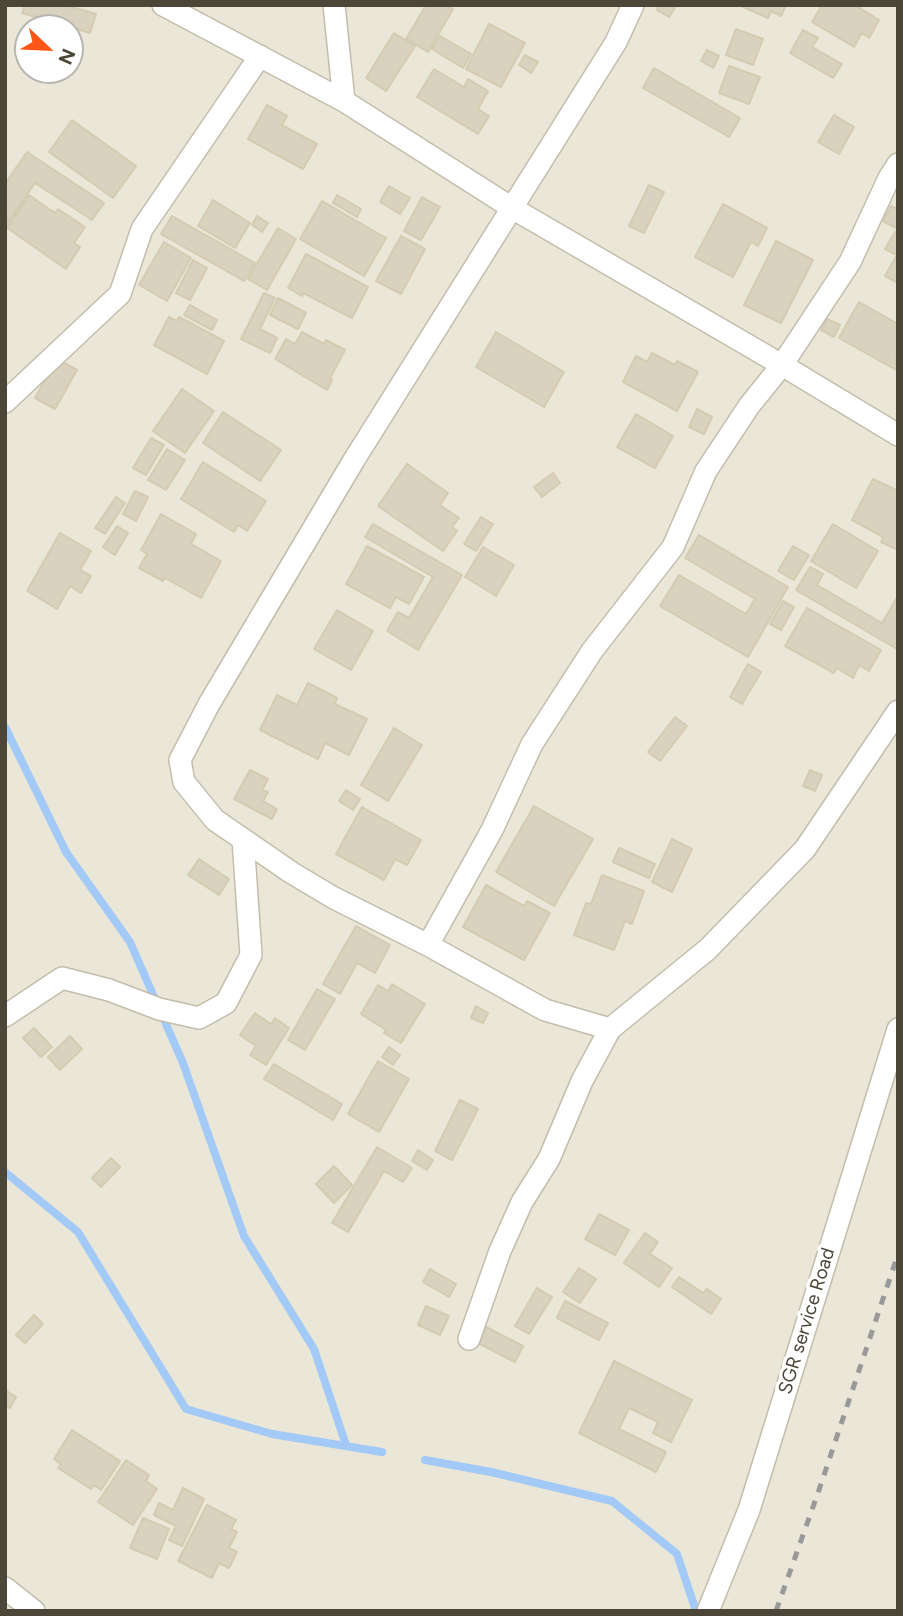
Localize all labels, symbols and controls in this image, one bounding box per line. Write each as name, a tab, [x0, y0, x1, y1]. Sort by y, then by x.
north arrow	[14, 14, 84, 84]
text: N	[53, 45, 80, 68]
street label: SGR service Road	[774, 1245, 840, 1397]

